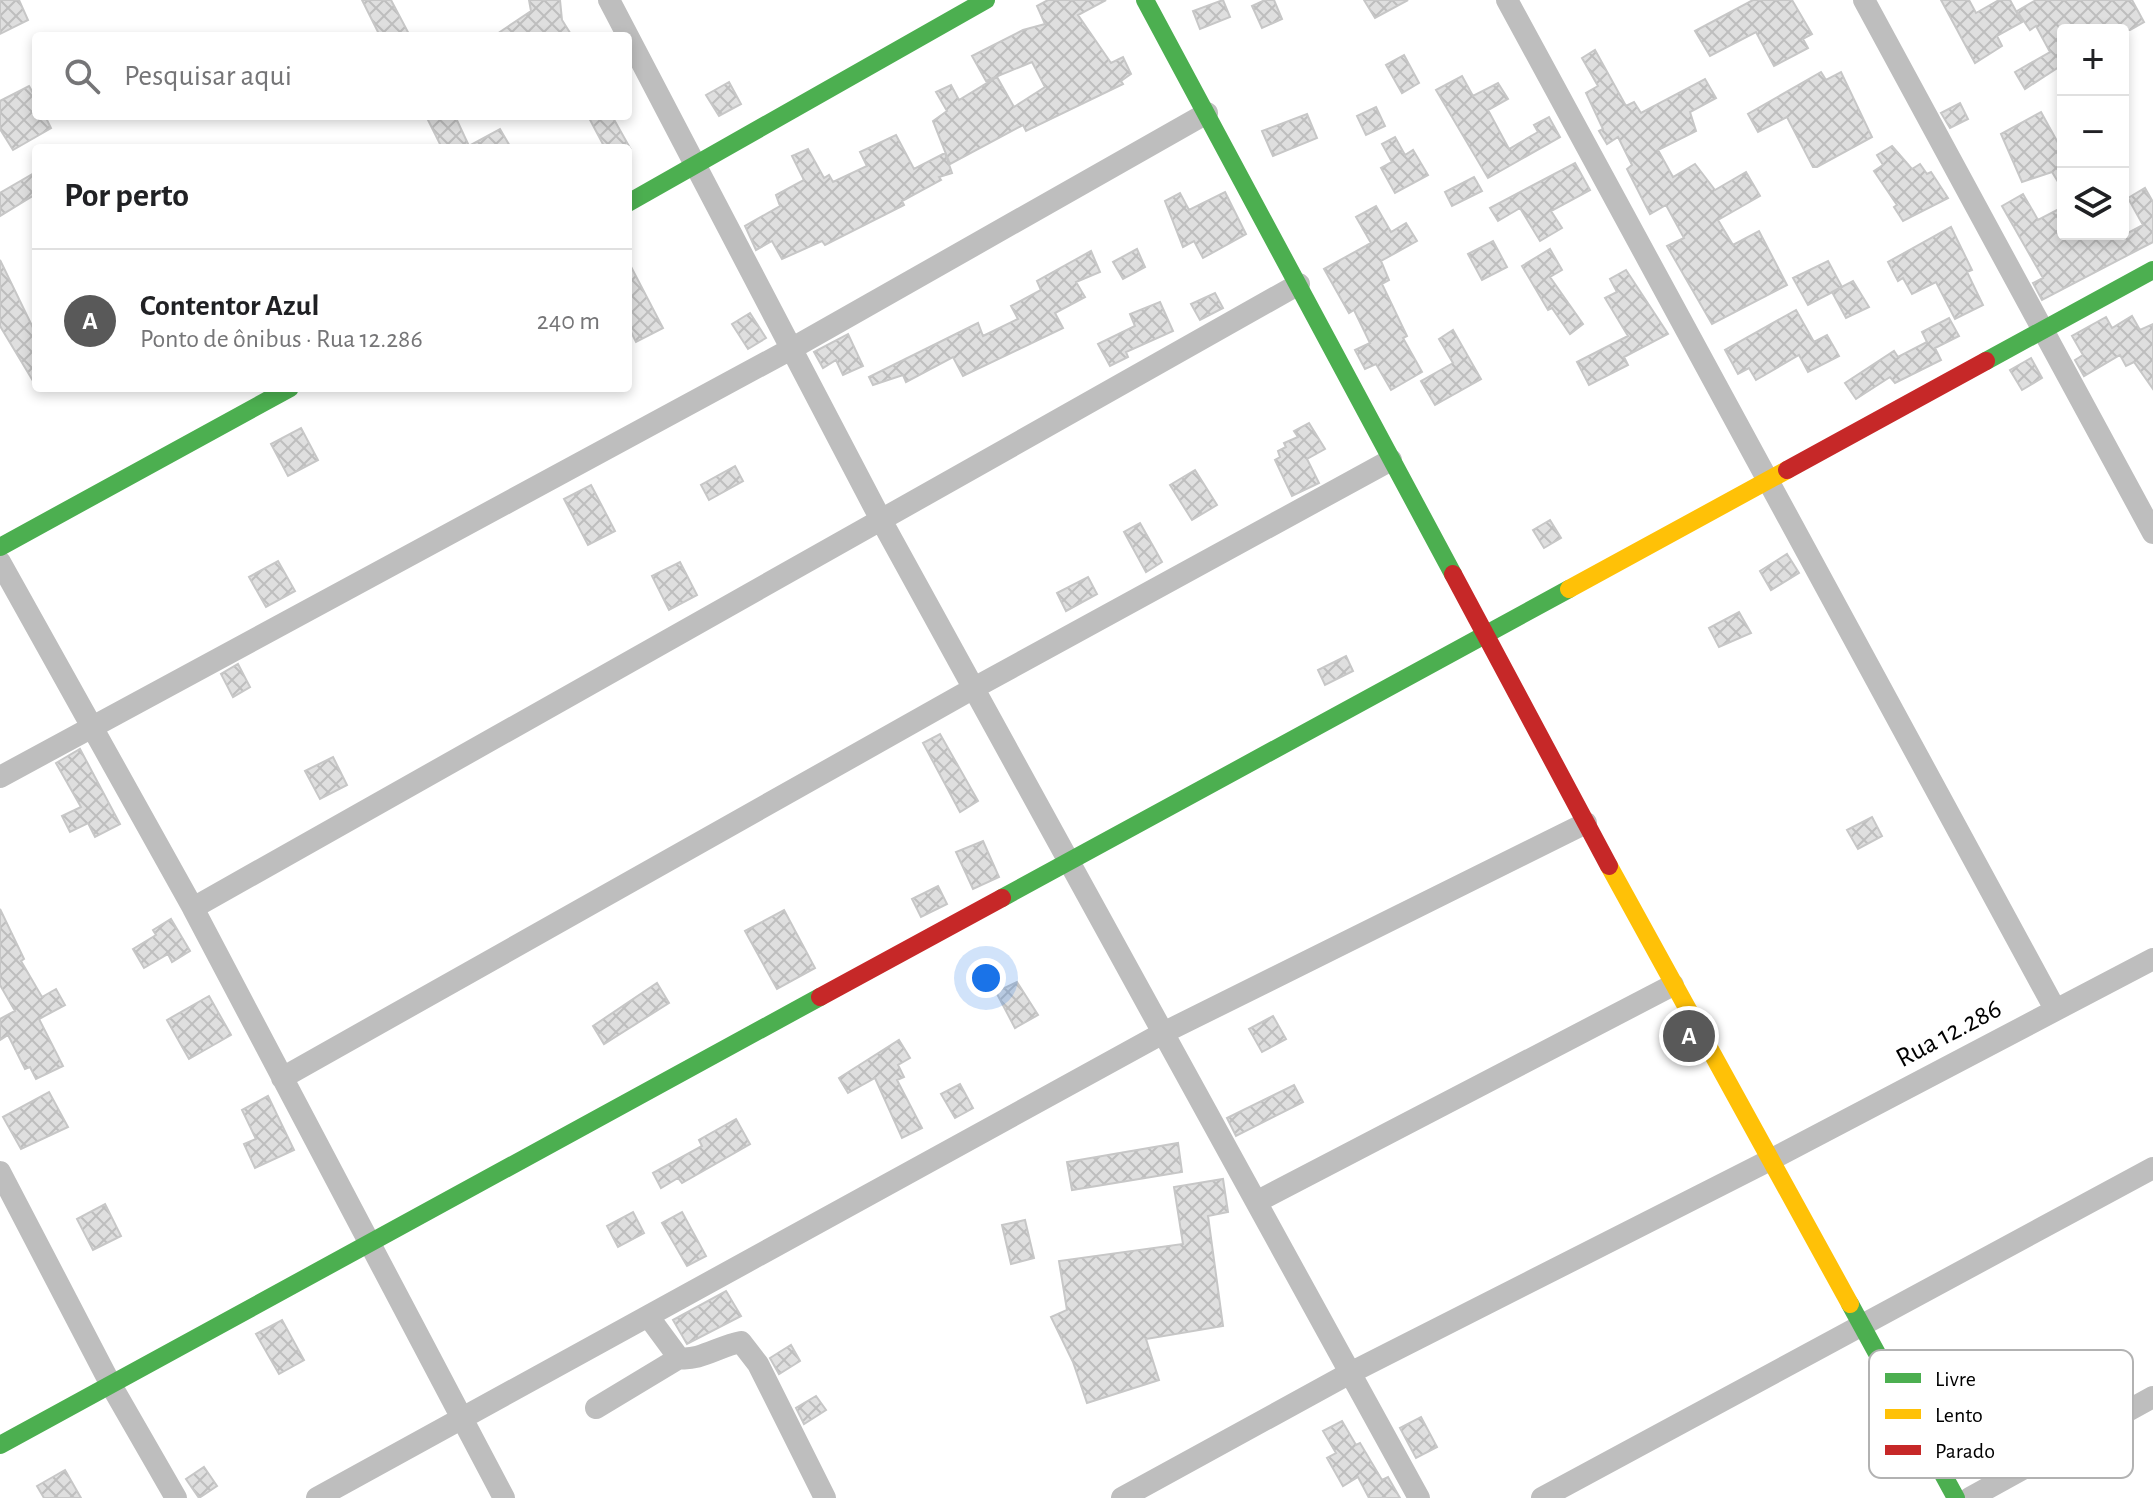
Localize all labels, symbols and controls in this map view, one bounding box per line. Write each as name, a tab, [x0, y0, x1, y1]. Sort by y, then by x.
map controls	[2057, 24, 2129, 240]
button: +	[2057, 24, 2129, 96]
search box	[32, 32, 632, 120]
icon: search	[60, 54, 104, 98]
text: Pesquisar aqui	[124, 61, 292, 91]
button: −	[2057, 96, 2129, 168]
button: layers	[2057, 168, 2129, 240]
text: Por perto	[64, 179, 189, 213]
text: Contentor Azul	[140, 291, 319, 321]
text: A	[82, 308, 98, 334]
text: 240 m	[537, 308, 600, 334]
text: Ponto de ônibus · Rua 12.286	[140, 326, 423, 352]
your location	[966, 958, 1006, 998]
street label: Rua 12.286	[1892, 994, 2006, 1073]
pin: A	[1663, 1006, 1715, 1066]
legend	[1869, 1350, 2133, 1478]
text: Livre	[1935, 1368, 1976, 1390]
text: Lento	[1935, 1404, 1983, 1426]
text: Parado	[1935, 1440, 1995, 1462]

